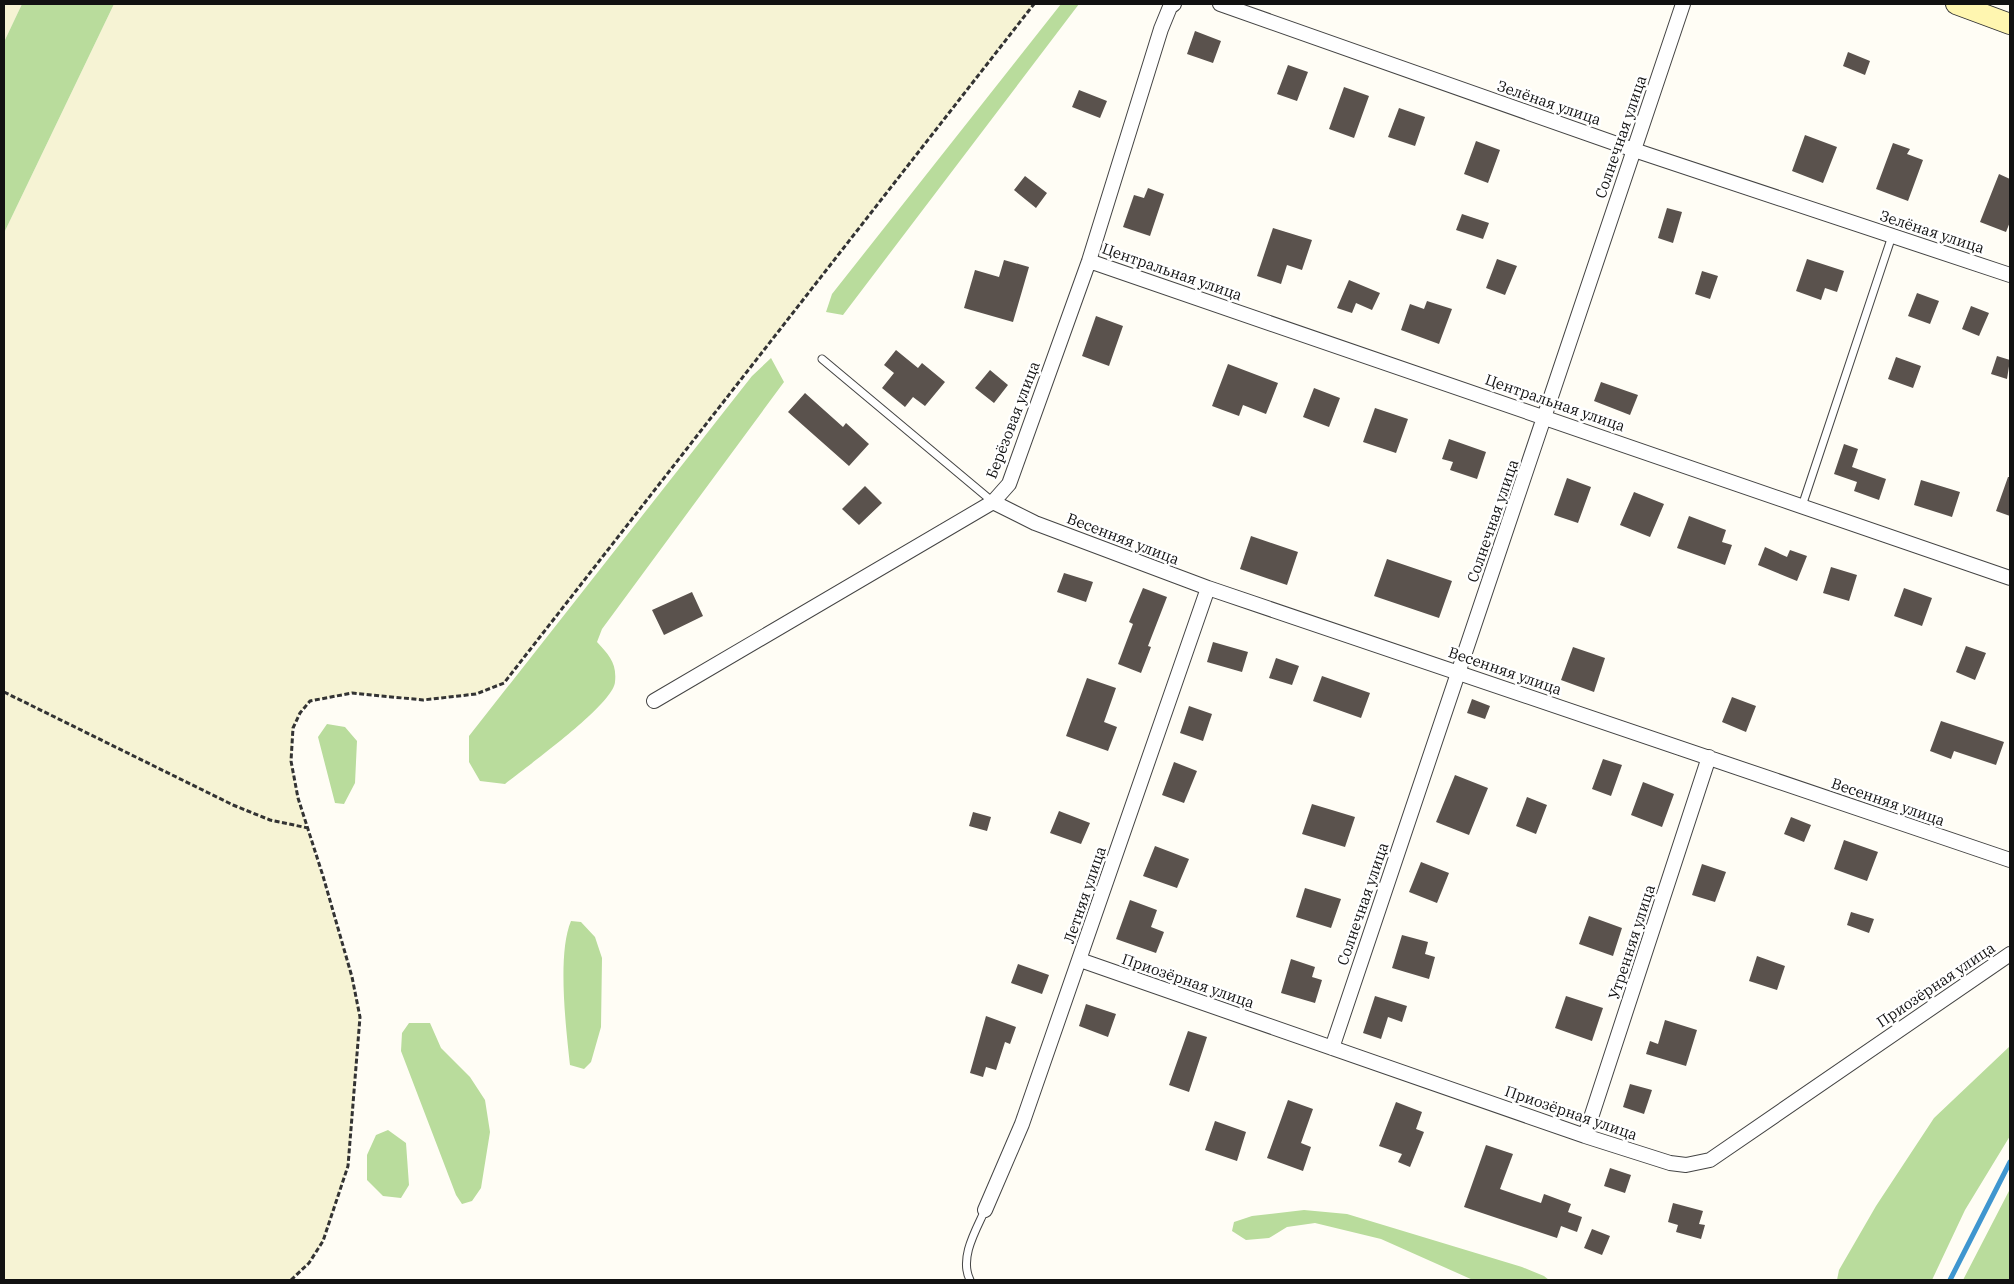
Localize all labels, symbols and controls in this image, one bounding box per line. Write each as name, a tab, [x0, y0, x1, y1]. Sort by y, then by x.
street label: Солнечная улица	[1591, 73, 1651, 201]
street label: Зелёная улица	[1495, 76, 1604, 129]
street label: Зелёная улица	[1877, 206, 1987, 257]
street label: Центральная улица	[1100, 239, 1245, 304]
street label: Берёзовая улица	[981, 358, 1044, 481]
street label: Центральная улица	[1483, 370, 1628, 435]
street label: Солнечная улица	[1463, 457, 1523, 585]
street label: Весенняя улица	[1064, 508, 1182, 569]
street label: Весенняя улица	[1446, 642, 1564, 699]
street label: Весенняя улица	[1829, 773, 1947, 830]
street label: Солнечная улица	[1333, 840, 1393, 968]
street label: Летняя улица	[1059, 844, 1110, 946]
street label: Утренняя улица	[1604, 882, 1659, 1002]
street label: Приозёрная улица	[1873, 938, 1999, 1031]
street label: Приозёрная улица	[1119, 949, 1257, 1012]
street label: Приозёрная улица	[1502, 1081, 1640, 1144]

